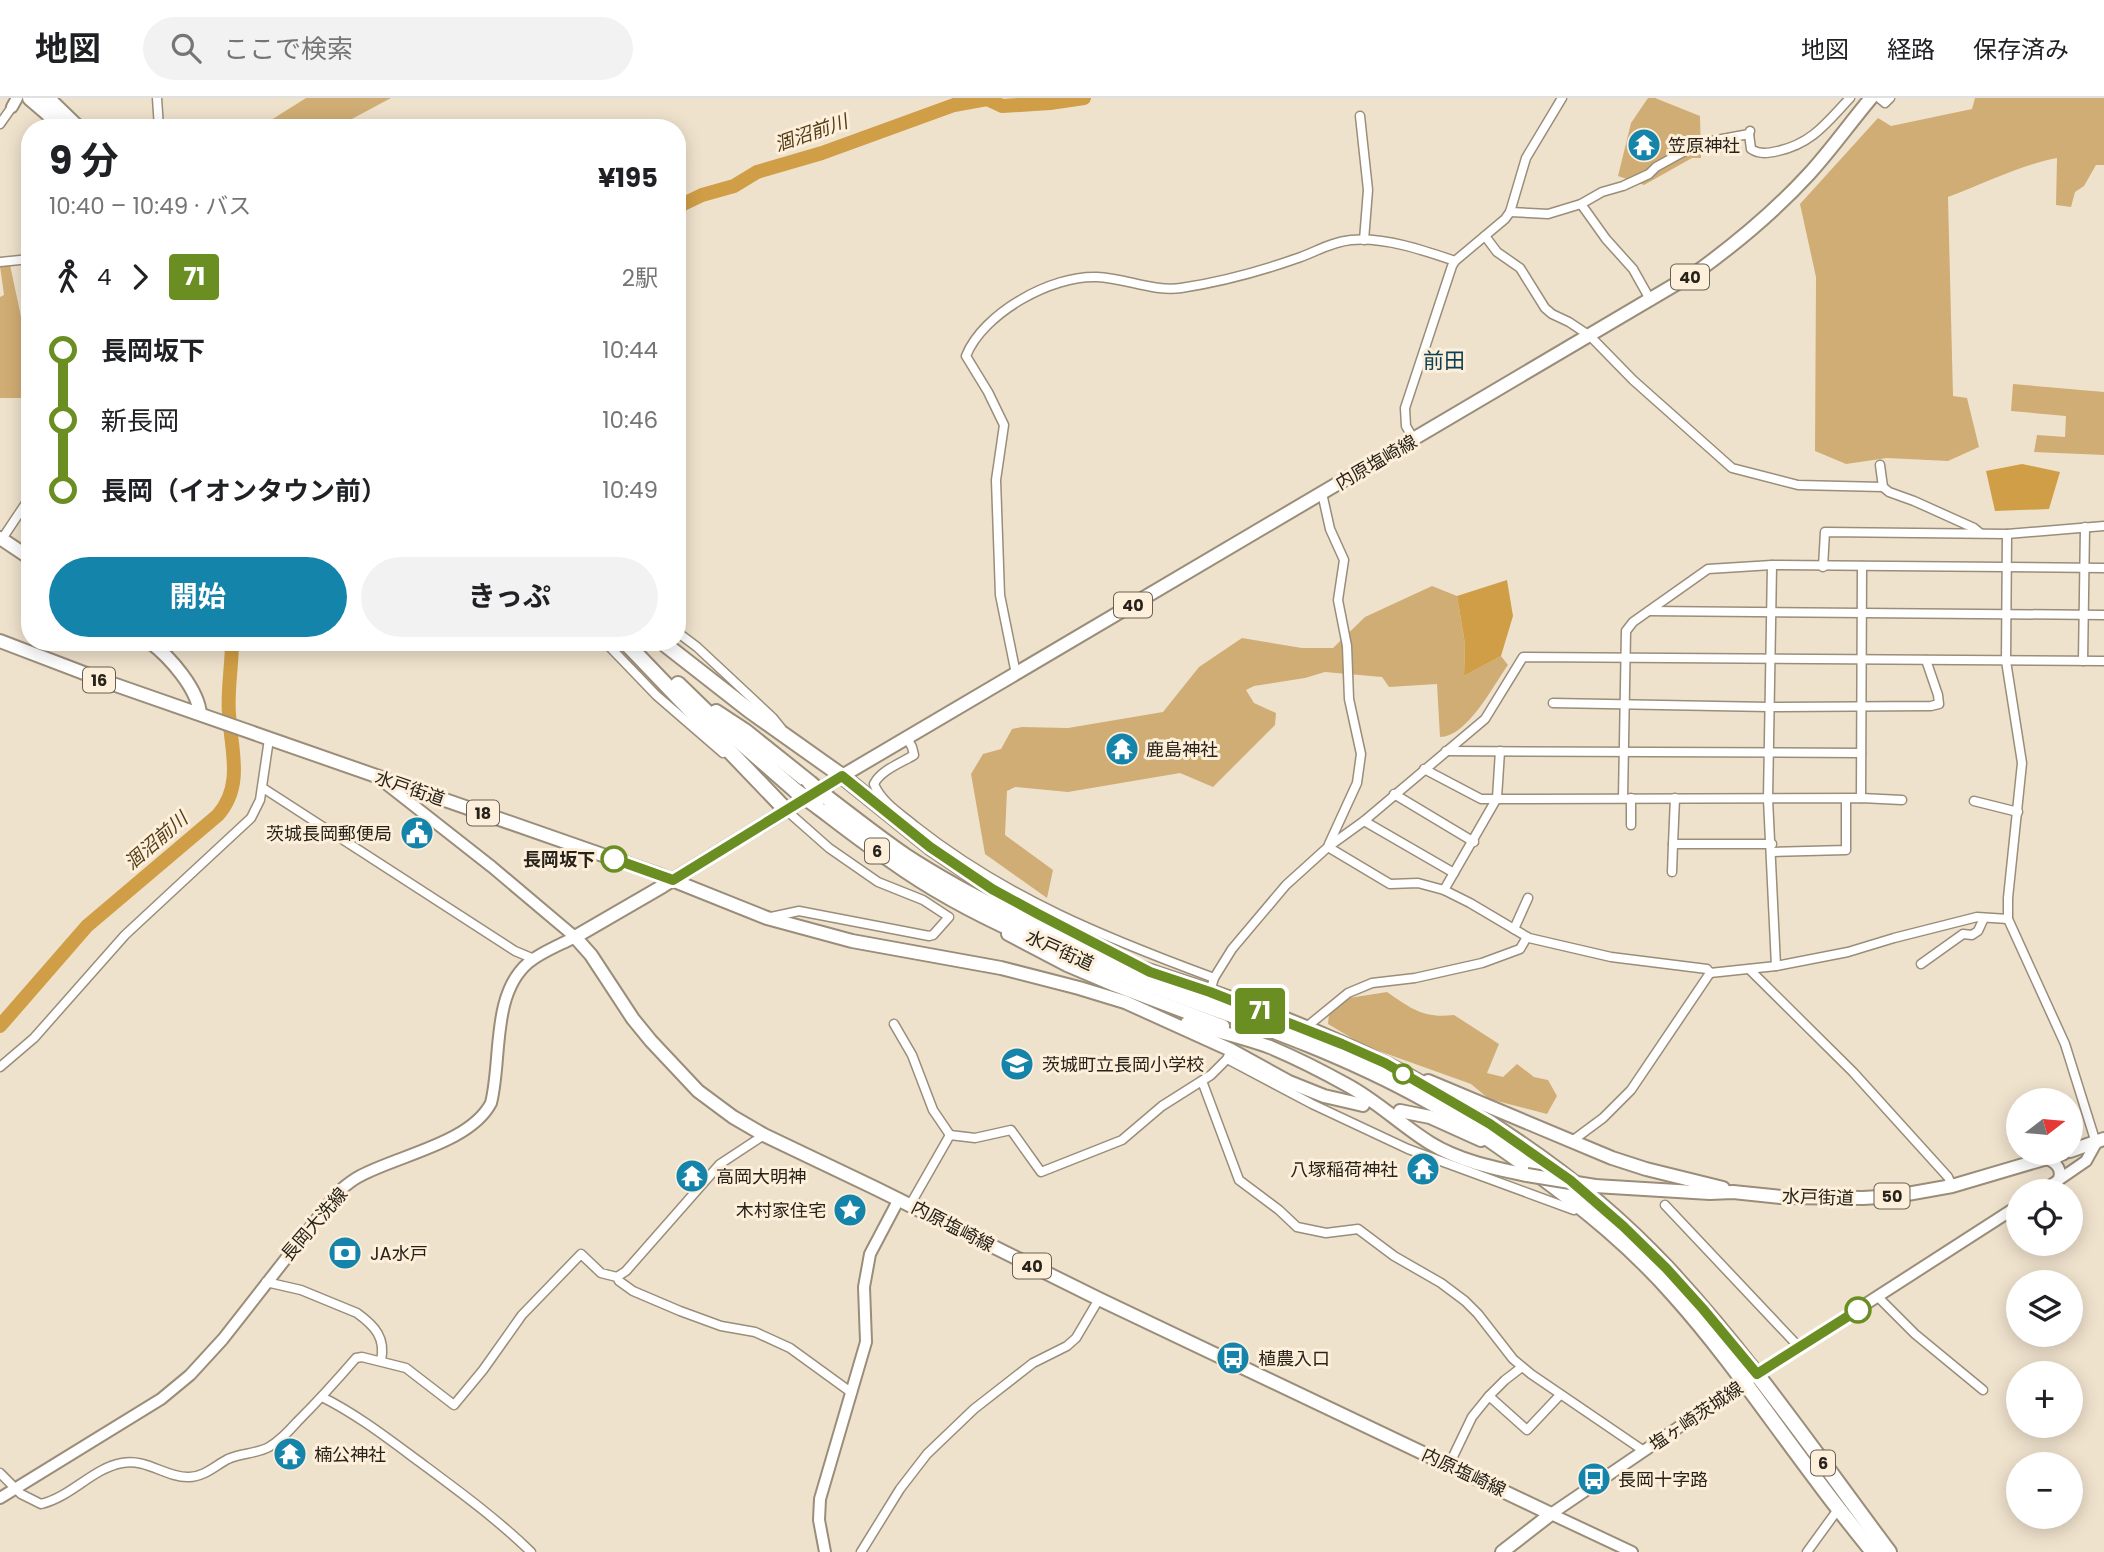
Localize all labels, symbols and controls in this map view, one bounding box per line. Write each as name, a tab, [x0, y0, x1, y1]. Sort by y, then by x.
search box	[143, 17, 633, 80]
text: 地図	[35, 25, 101, 72]
icon: search	[167, 29, 205, 67]
text: ここで検索	[223, 31, 353, 67]
text: 地図	[1801, 33, 1849, 66]
text: 経路	[1887, 33, 1935, 66]
text: 保存済み	[1973, 33, 2069, 66]
water label: 涸沼前川	[771, 107, 853, 158]
temple icon: 笠原神社	[1625, 126, 1663, 164]
place label: 笠原神社	[1668, 133, 1740, 158]
text: 9 分	[49, 134, 118, 187]
text: ¥195	[598, 160, 658, 196]
text: 10:40 – 10:49 · バス	[49, 190, 251, 222]
icon: walk	[49, 258, 87, 296]
icon: forward	[121, 258, 159, 296]
text: 71	[183, 260, 205, 293]
text: 4	[97, 261, 111, 293]
text: 2駅	[622, 262, 658, 294]
road number: 40	[1671, 265, 1709, 290]
text: 長岡坂下	[101, 333, 205, 369]
text: 10:44	[602, 334, 658, 366]
district label: 前田	[1423, 346, 1465, 375]
text: 新長岡	[101, 403, 179, 439]
text: 10:46	[602, 404, 658, 436]
street label: 内原塩崎線	[1331, 429, 1421, 495]
text: 長岡（イオンタウン前）	[101, 473, 387, 509]
text: 10:49	[602, 474, 658, 506]
button: 開始	[49, 557, 347, 637]
button: きっぷ	[361, 557, 658, 637]
road number: 40	[1114, 592, 1152, 618]
road number: 16	[83, 667, 115, 692]
temple icon: 鹿島神社	[1103, 730, 1141, 768]
place label: 鹿島神社	[1146, 737, 1218, 762]
street label: 水戸街道	[372, 764, 448, 812]
road number: 18	[467, 800, 499, 826]
water label: 涸沼前川	[118, 805, 195, 876]
public building icon: 茨城長岡郵便局	[398, 814, 436, 852]
place label: 茨城長岡郵便局	[266, 821, 392, 846]
road number: 6	[865, 838, 889, 864]
marker: 長岡坂下	[601, 846, 627, 872]
place label: 長岡坂下	[523, 847, 595, 872]
street label: 水戸街道	[1022, 924, 1098, 976]
line badge: 71	[1228, 988, 1292, 1034]
text: 71	[1249, 994, 1271, 1027]
school or university icon: 茨城町立長岡小学校	[998, 1045, 1036, 1083]
place label: 茨城町立長岡小学校	[1042, 1052, 1204, 1077]
unlabelled marker	[1393, 1064, 1413, 1084]
north arrow	[2006, 1088, 2082, 1166]
map controls	[2006, 1088, 2083, 1529]
temple icon: 八塚稲荷神社	[1404, 1150, 1442, 1188]
temple icon: 高岡大明神	[673, 1157, 711, 1195]
place label: 八塚稲荷神社	[1290, 1157, 1398, 1182]
place label: 高岡大明神	[716, 1164, 806, 1189]
button: locate	[2006, 1179, 2083, 1256]
street label: 長岡大洗線	[275, 1182, 353, 1266]
street label: 水戸街道	[1782, 1183, 1854, 1211]
road number: 50	[1874, 1184, 1910, 1208]
place icon: 木村家住宅	[831, 1191, 869, 1229]
street label: 内原塩崎線	[907, 1194, 999, 1258]
place label: 木村家住宅	[736, 1198, 826, 1223]
bank icon: JA水戸	[326, 1234, 364, 1272]
place label: JA水戸	[370, 1241, 428, 1266]
road number: 40	[1013, 1254, 1051, 1278]
button: layers	[2006, 1270, 2083, 1347]
unlabelled marker	[1845, 1297, 1871, 1323]
bus stop icon: 植農入口	[1214, 1339, 1252, 1377]
place label: 植農入口	[1258, 1346, 1330, 1371]
button: +	[2006, 1361, 2083, 1438]
street label: 塩ヶ崎茨城線	[1644, 1375, 1748, 1457]
temple icon: 楠公神社	[271, 1435, 309, 1473]
place label: 楠公神社	[314, 1442, 386, 1467]
street label: 内原塩崎線	[1418, 1442, 1510, 1502]
road number: 6	[1811, 1450, 1835, 1476]
button: −	[2006, 1452, 2083, 1529]
bus stop icon: 長岡十字路	[1575, 1460, 1613, 1498]
place label: 長岡十字路	[1618, 1467, 1708, 1492]

